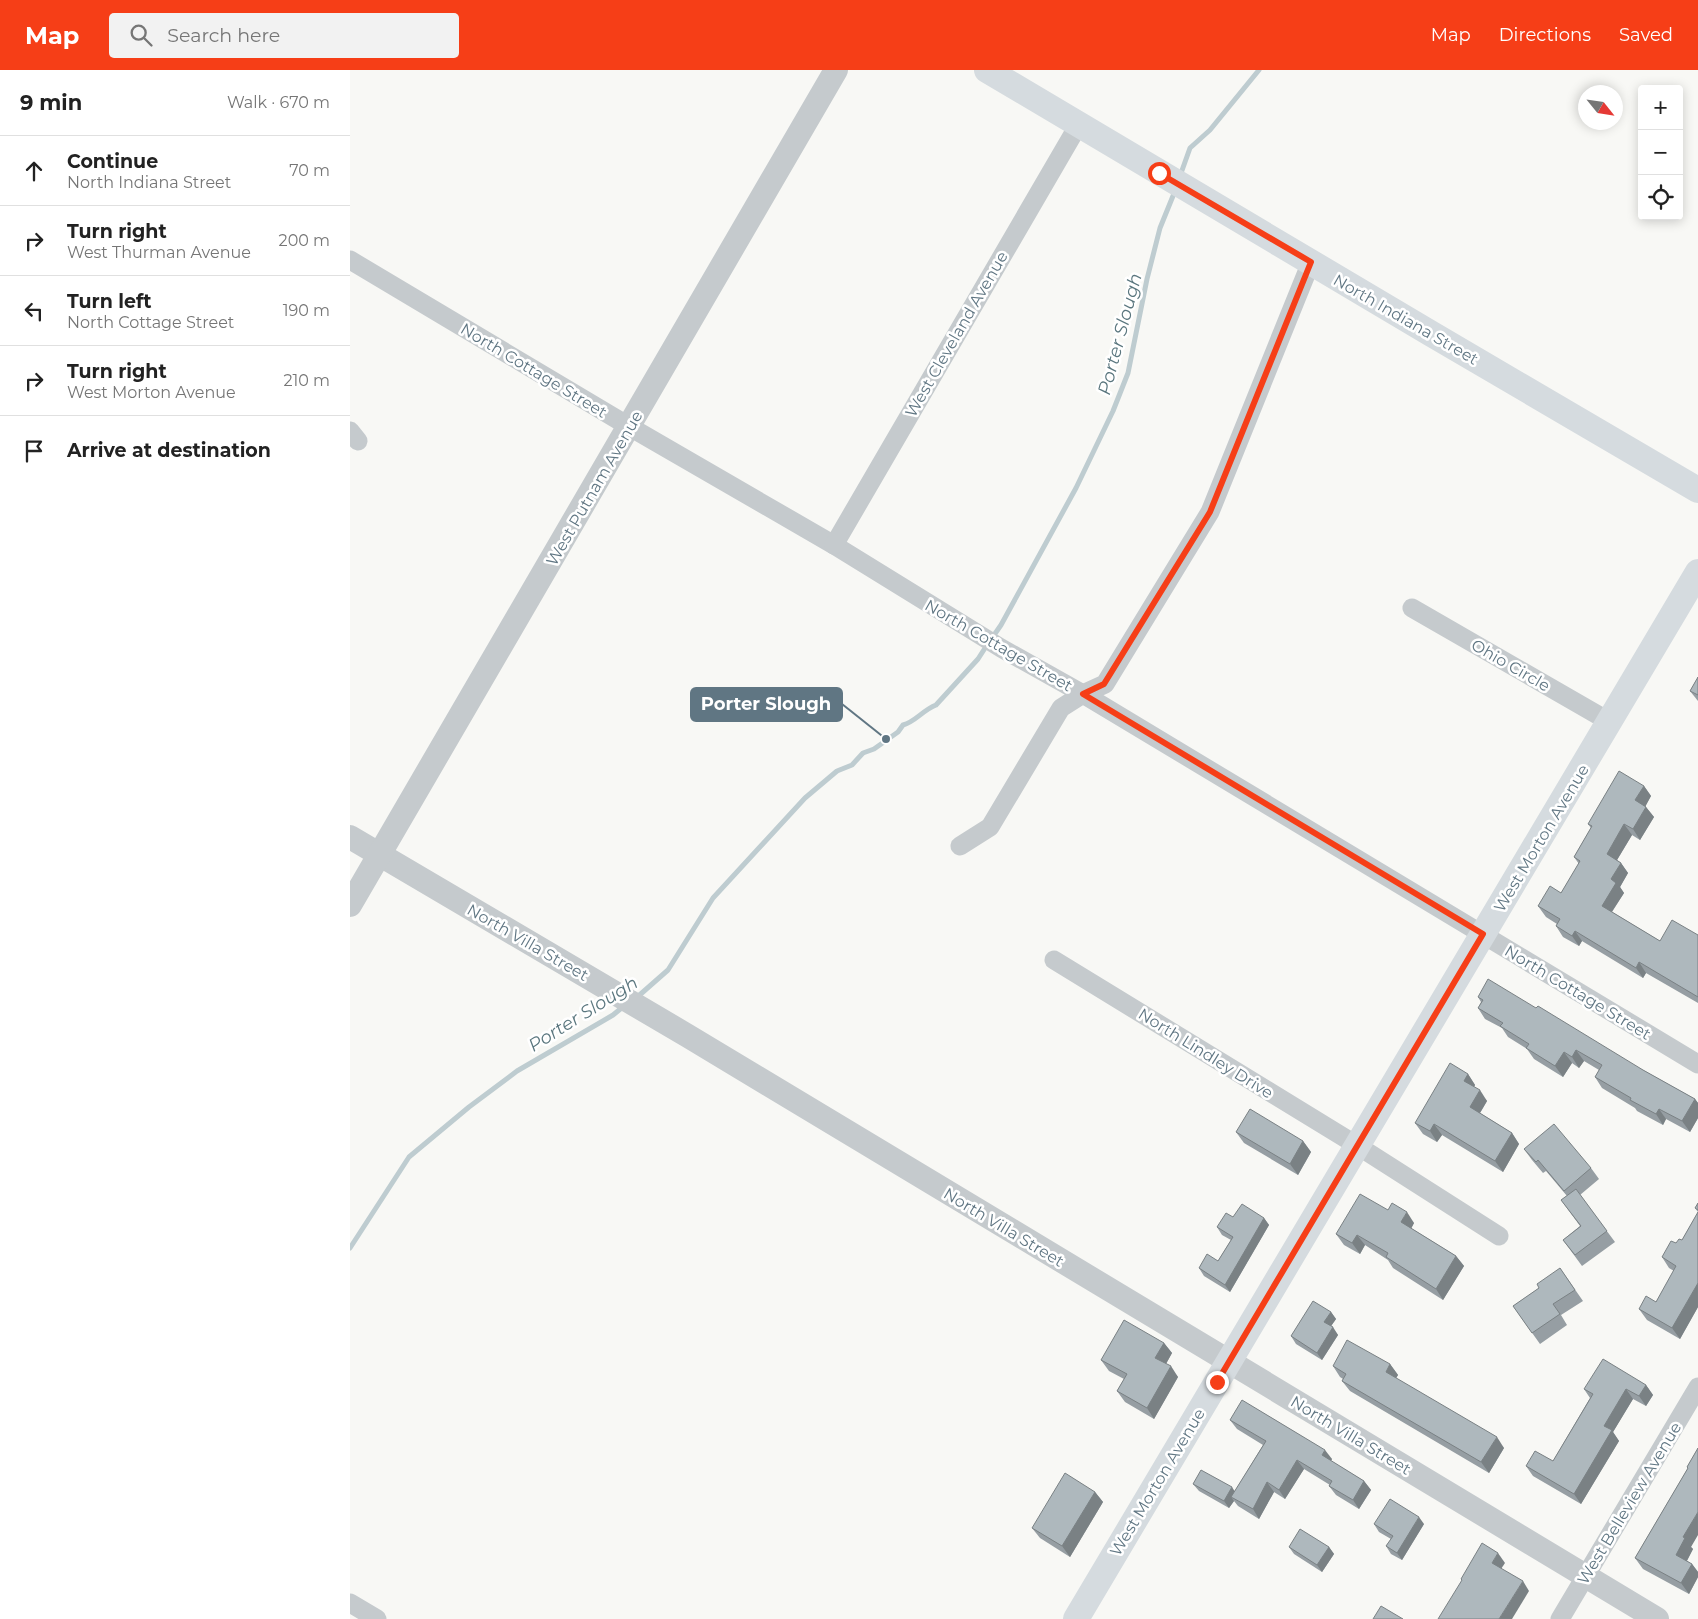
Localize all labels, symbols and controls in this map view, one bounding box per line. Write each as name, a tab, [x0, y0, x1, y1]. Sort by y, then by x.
search box	[109, 13, 459, 58]
text: Map	[25, 21, 79, 50]
icon: search	[127, 21, 155, 49]
text: Search here	[167, 24, 280, 47]
text: Map	[1431, 24, 1471, 46]
text: Directions	[1499, 24, 1591, 46]
text: Saved	[1619, 24, 1673, 46]
north arrow	[1578, 85, 1623, 130]
map controls	[1638, 85, 1683, 220]
button: +	[1638, 85, 1683, 130]
text: 9 min	[20, 90, 82, 115]
text: Walk · 670 m	[227, 93, 330, 112]
button: −	[1638, 130, 1683, 175]
text: Continue	[67, 150, 158, 173]
icon: ahead	[20, 157, 48, 185]
text: 70 m	[289, 161, 330, 180]
route start	[1148, 162, 1171, 185]
text: North Indiana Street	[67, 173, 231, 192]
button: locate	[1638, 175, 1683, 220]
text: Turn right	[67, 220, 167, 243]
icon: right	[20, 227, 48, 255]
text: 200 m	[279, 231, 330, 250]
text: West Thurman Avenue	[67, 243, 251, 262]
street label: West Cleveland Avenue	[901, 248, 1012, 421]
street label: North Indiana Street	[1330, 270, 1482, 369]
water label: Porter Slough	[1093, 271, 1147, 397]
text: Turn left	[67, 290, 152, 313]
icon: left	[20, 297, 48, 325]
text: 190 m	[283, 301, 330, 320]
text: North Cottage Street	[67, 313, 234, 332]
street label: North Cottage Street	[457, 319, 611, 422]
text: Turn right	[67, 360, 167, 383]
icon: right	[20, 367, 48, 395]
text: 210 m	[283, 371, 330, 390]
text: West Morton Avenue	[67, 383, 236, 402]
street label: West Putnam Avenue	[542, 407, 647, 569]
icon: arrive	[20, 437, 48, 465]
text: Arrive at destination	[67, 439, 271, 462]
street label: North Cottage Street	[922, 595, 1076, 696]
street label: Ohio Circle	[1468, 635, 1553, 696]
callout: Porter Slough	[691, 688, 842, 721]
text: Porter Slough	[701, 693, 831, 715]
street label: West Morton Avenue	[1490, 761, 1593, 915]
street label: North Villa Street	[464, 900, 592, 985]
street label: North Cottage Street	[1501, 941, 1655, 1044]
water label: Porter Slough	[524, 972, 642, 1056]
street label: North Lindley Drive	[1135, 1004, 1277, 1103]
street label: North Villa Street	[940, 1184, 1068, 1271]
route end	[1206, 1371, 1229, 1394]
street label: North Villa Street	[1287, 1392, 1415, 1479]
street label: West Morton Avenue	[1106, 1405, 1209, 1559]
street label: West Belleview Avenue	[1573, 1419, 1685, 1588]

